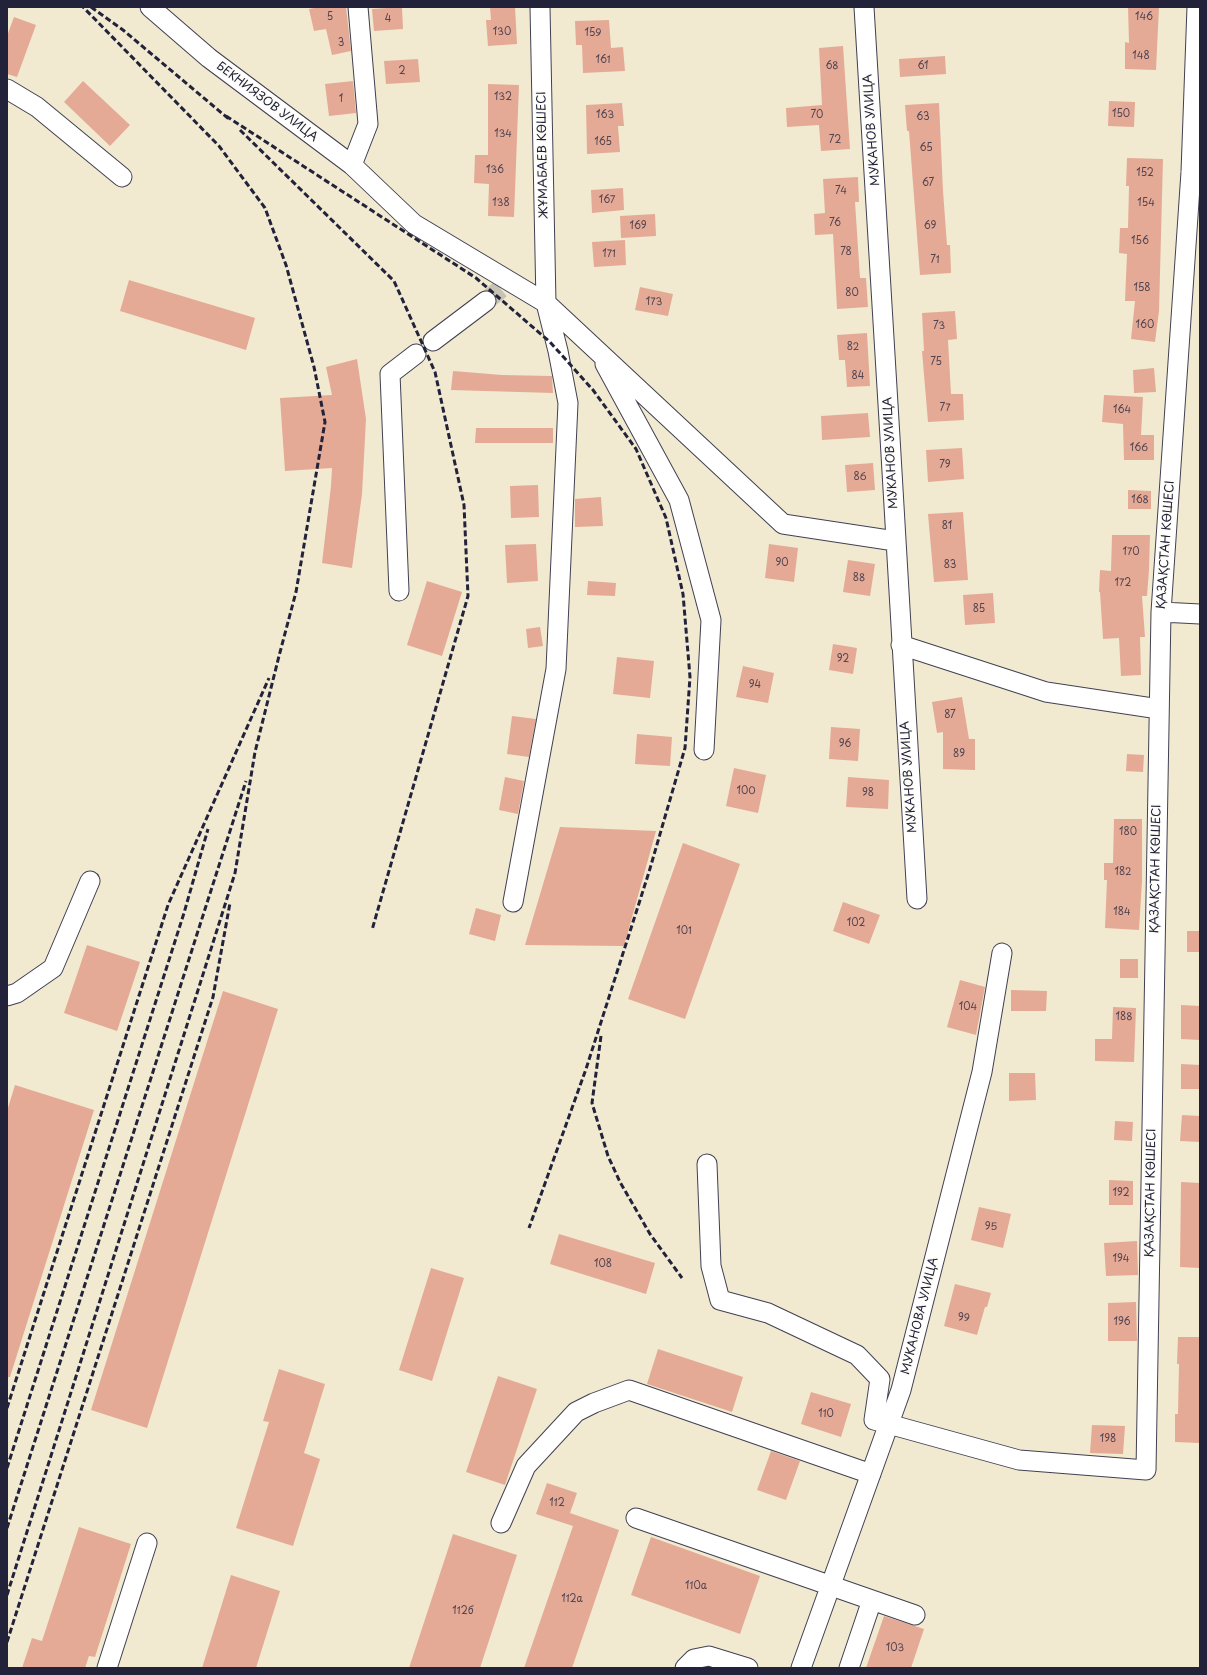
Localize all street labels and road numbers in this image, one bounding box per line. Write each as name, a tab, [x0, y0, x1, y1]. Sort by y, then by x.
street label: БЕКНИЯЗОВ УЛИЦА	[214, 59, 320, 145]
street label: МУКАНОВ УЛИЦА	[861, 74, 883, 186]
street label: ЖҰМАБАЕВ КӨШЕСІ	[535, 91, 551, 219]
street label: МУКАНОВ УЛИЦА	[881, 397, 901, 509]
street label: ҚАЗАҚСТАН КӨШЕСІ	[1154, 480, 1178, 610]
street label: МУКАНОВ УЛИЦА	[898, 721, 920, 833]
street label: ҚАЗАҚСТАН КӨШЕСІ	[1148, 804, 1164, 934]
street label: ҚАЗАҚСТАН КӨШЕСІ	[1143, 1128, 1159, 1258]
street label: МУКАНОВА УЛИЦА	[898, 1256, 942, 1376]

